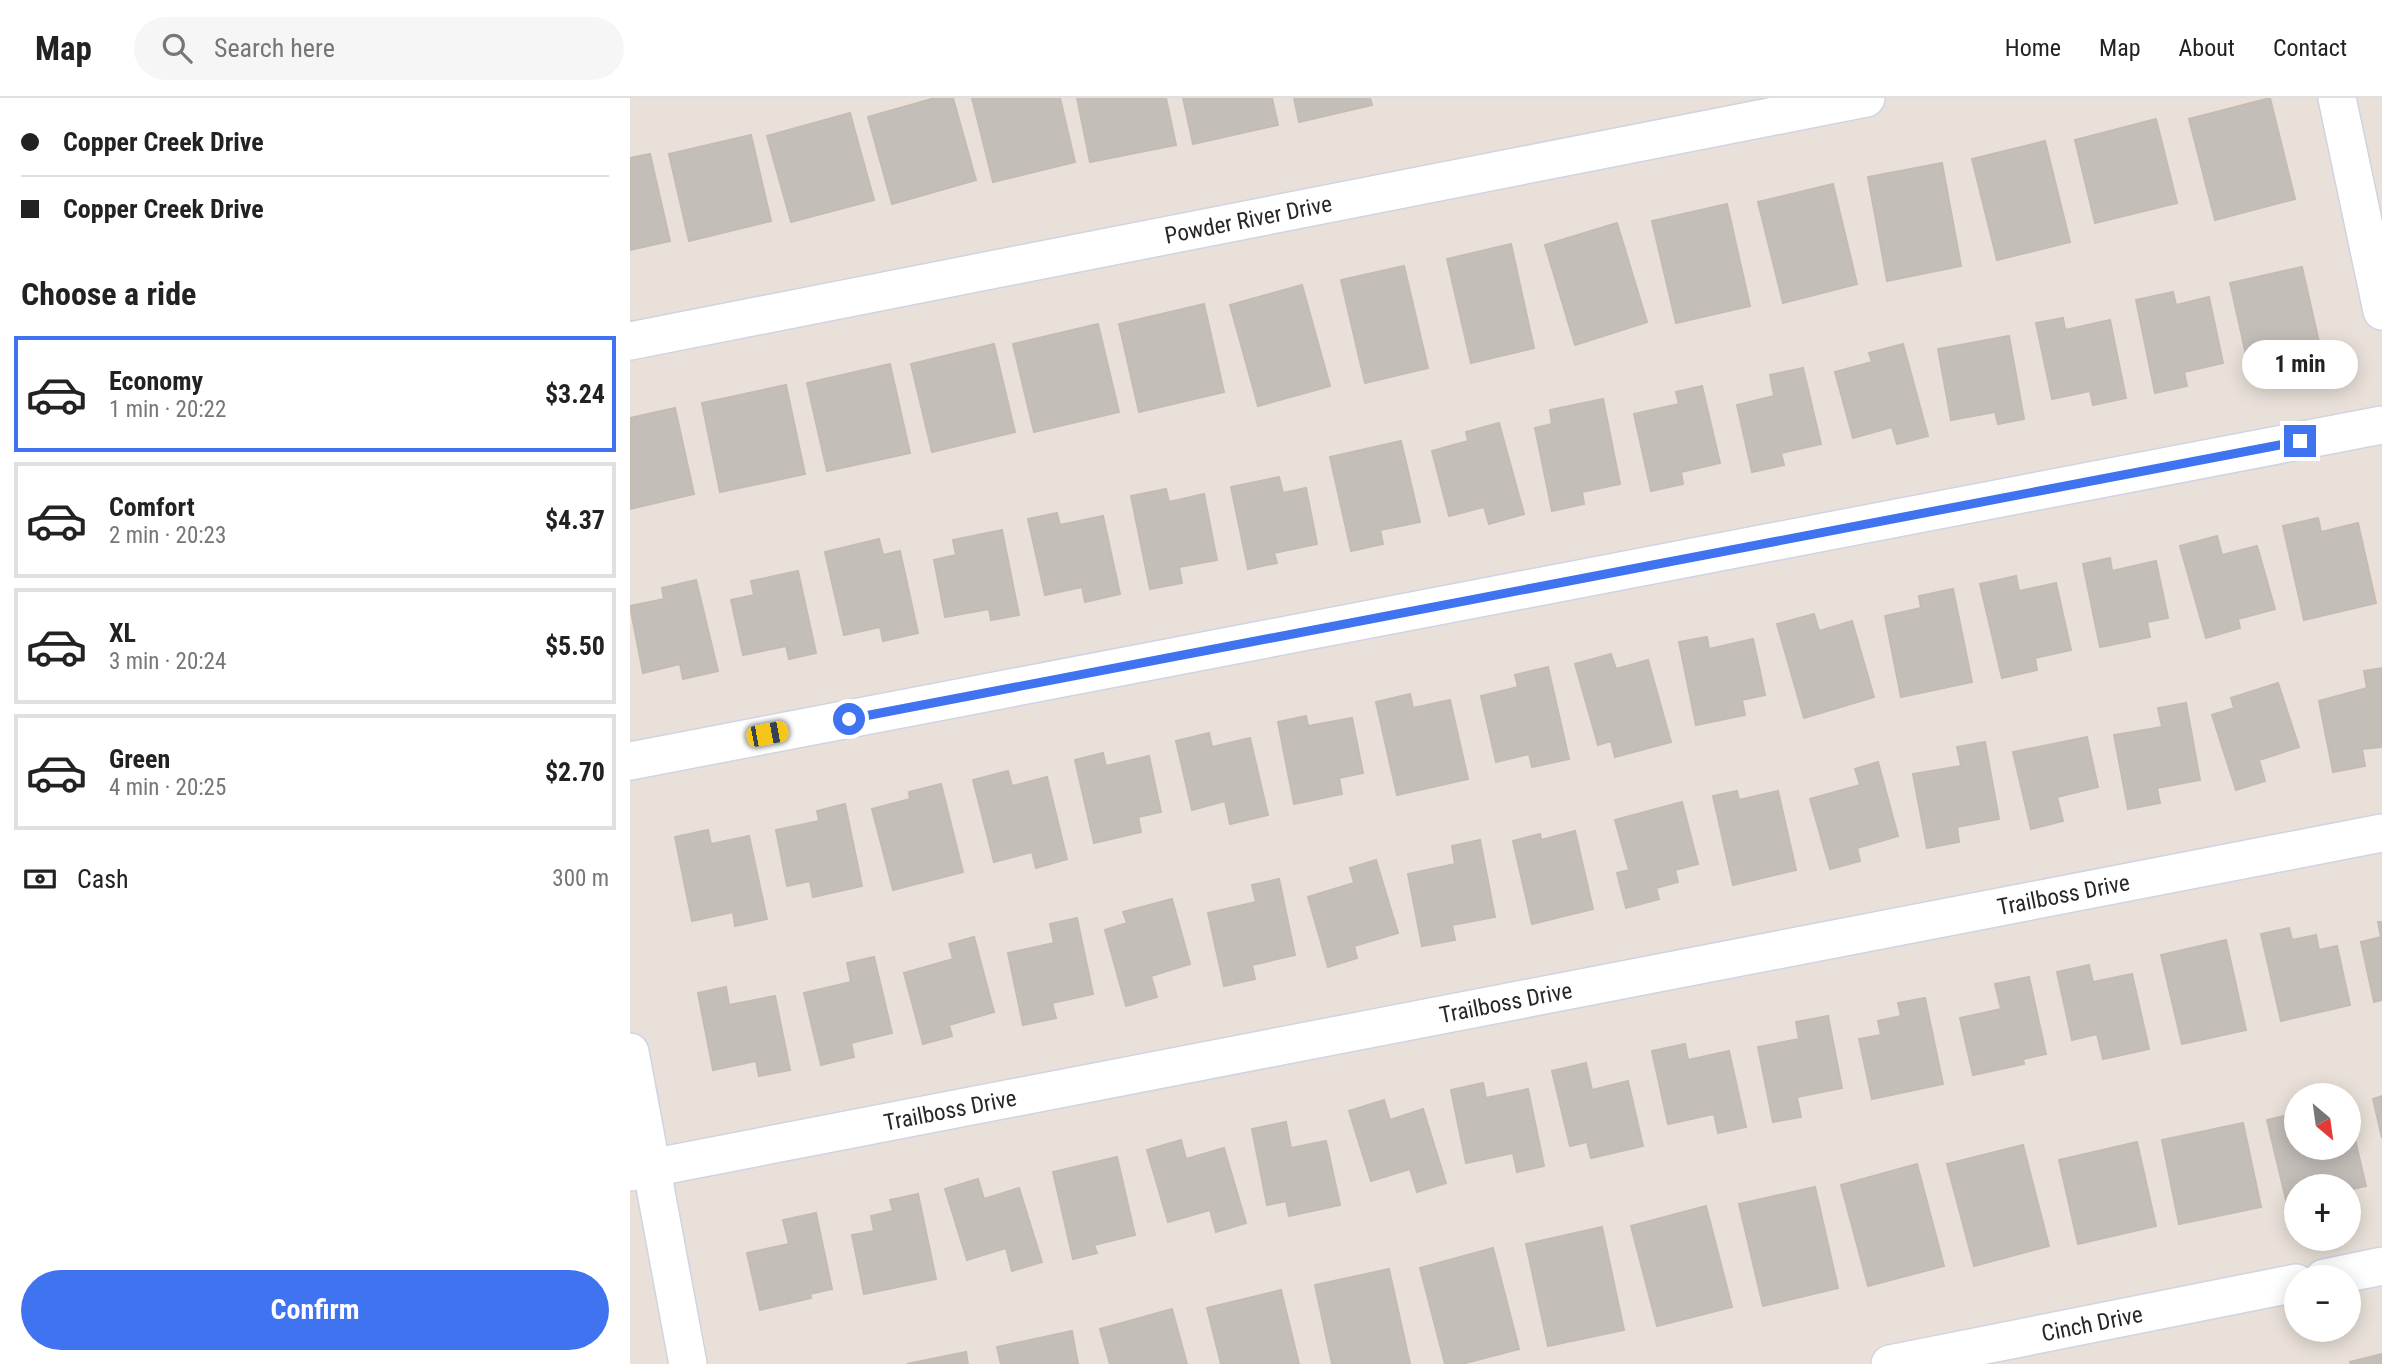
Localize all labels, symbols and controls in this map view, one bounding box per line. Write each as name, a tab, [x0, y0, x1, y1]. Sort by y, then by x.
search box	[134, 17, 624, 80]
text: Map	[35, 29, 92, 68]
icon: search	[158, 29, 196, 67]
text: Search here	[214, 33, 335, 63]
text: Home	[2005, 34, 2061, 62]
text: Map	[2099, 34, 2141, 62]
text: About	[2179, 34, 2235, 62]
text: Contact	[2273, 34, 2347, 62]
text: Copper Creek Drive	[63, 127, 264, 157]
street label: Powder River Drive	[1162, 190, 1334, 249]
text: Copper Creek Drive	[63, 194, 264, 224]
text: Choose a ride	[21, 275, 196, 313]
callout: 1 min	[2242, 340, 2358, 388]
text: 1 min	[2274, 351, 2326, 378]
icon: car	[25, 363, 88, 426]
text: Economy	[109, 366, 203, 396]
text: $3.24	[545, 379, 605, 409]
text: 1 min · 20:22	[109, 396, 226, 423]
route end	[2284, 425, 2316, 457]
icon: car	[25, 489, 88, 552]
text: Comfort	[109, 492, 195, 522]
text: $4.37	[545, 505, 605, 535]
text: 2 min · 20:23	[109, 522, 226, 549]
icon: car	[25, 615, 88, 678]
text: XL	[109, 618, 136, 648]
text: $5.50	[545, 631, 605, 661]
text: 3 min · 20:24	[109, 648, 226, 675]
route start	[833, 703, 865, 735]
car	[745, 720, 790, 748]
icon: car	[25, 741, 88, 804]
text: Green	[109, 744, 170, 774]
text: $2.70	[545, 757, 605, 787]
text: 4 min · 20:25	[109, 774, 226, 801]
icon: cash	[21, 860, 59, 898]
text: Cash	[77, 864, 129, 894]
text: 300 m	[552, 865, 609, 892]
street label: Trailboss Drive	[1995, 869, 2132, 921]
street label: Trailboss Drive	[1437, 977, 1574, 1029]
north arrow	[2284, 1083, 2361, 1160]
map controls	[2284, 1083, 2361, 1342]
street label: Trailboss Drive	[882, 1084, 1019, 1136]
button: +	[2284, 1174, 2361, 1251]
button: −	[2284, 1265, 2361, 1342]
button: Confirm	[21, 1270, 609, 1350]
street label: Cinch Drive	[2039, 1300, 2145, 1347]

